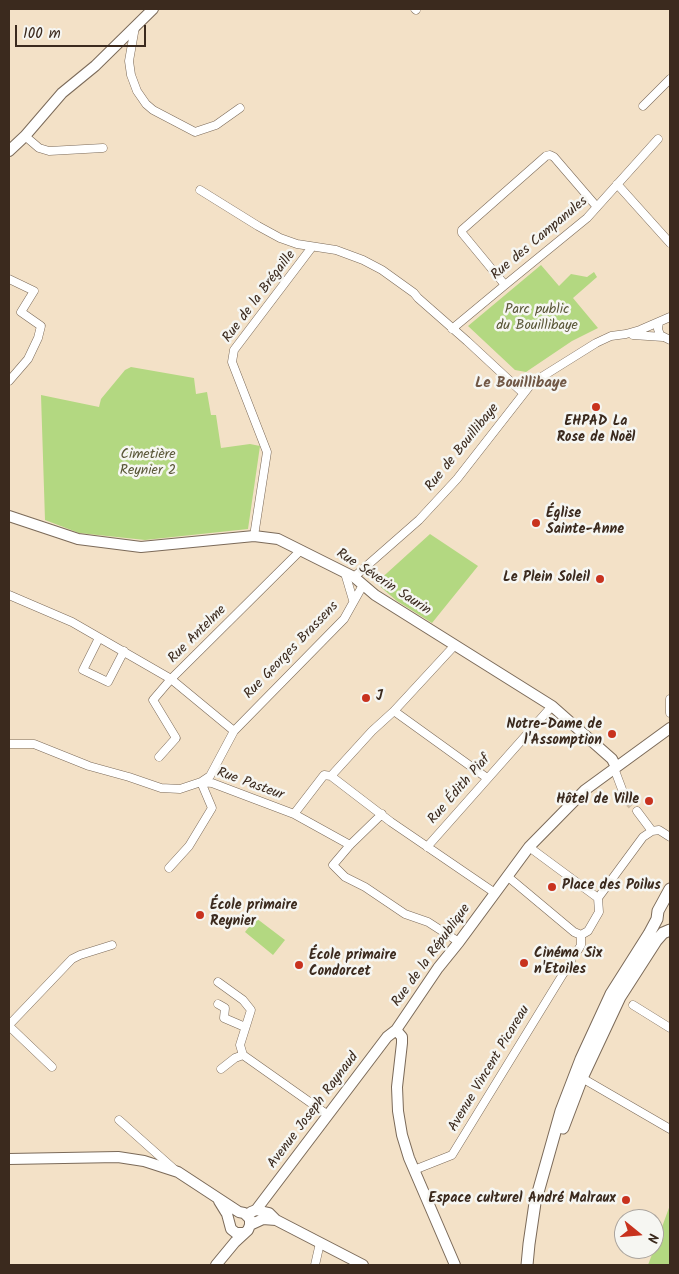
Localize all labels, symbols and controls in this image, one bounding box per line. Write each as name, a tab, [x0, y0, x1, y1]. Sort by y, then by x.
scale bar	[18, 15, 149, 47]
text: 100 m	[23, 22, 61, 46]
street label: Rue des Campanules	[488, 194, 592, 284]
street label: Rue de la Brégaille	[220, 248, 300, 346]
park label: Parc public du Bouillibaye	[496, 303, 578, 336]
district label: Le Bouillibaye	[475, 375, 567, 393]
street label: Rue de Bouillibaye	[422, 401, 504, 495]
marker: EHPAD La Rose de Noël	[590, 401, 602, 413]
place label: EHPAD La Rose de Noël	[557, 415, 635, 448]
park label: Cimetière Reynier 2	[120, 448, 176, 481]
place label: Église Sainte-Anne	[546, 507, 624, 540]
marker: Église Sainte-Anne	[530, 517, 542, 529]
street label: Rue Séverin Saurin	[332, 546, 434, 620]
place label: Le Plein Soleil	[503, 571, 590, 587]
marker: Le Plein Soleil	[594, 573, 606, 585]
street label: Rue Georges Brassens	[241, 599, 343, 703]
street label: Rue Antelme	[165, 602, 231, 668]
place label: J	[376, 690, 383, 706]
marker: J	[360, 692, 372, 704]
place label: Notre-Dame de l'Assomption	[507, 718, 602, 750]
marker: Notre-Dame de l'Assomption	[606, 728, 618, 740]
street label: Rue Édith Piaf	[425, 752, 495, 828]
street label: Rue Pasteur	[214, 765, 286, 805]
place label: Hôtel de Ville	[556, 793, 639, 809]
marker: Hôtel de Ville	[643, 795, 655, 807]
place label: Place des Poilus	[562, 879, 661, 895]
marker: Place des Poilus	[546, 881, 558, 893]
place label: École primaire Reynier	[210, 899, 297, 932]
street label: Rue de la République	[389, 901, 475, 1011]
marker: École primaire Reynier	[194, 909, 206, 921]
place label: Cinéma Six n'Etoiles	[534, 947, 602, 980]
place label: École primaire Condorcet	[309, 949, 396, 982]
marker: Cinéma Six n'Etoiles	[518, 957, 530, 969]
marker: École primaire Condorcet	[293, 959, 305, 971]
street label: Avenue Vincent Picareau	[446, 1003, 534, 1135]
street label: Avenue Joseph Raynaud	[265, 1050, 363, 1172]
place label: Espace culturel André Malraux	[428, 1192, 616, 1208]
marker: Espace culturel André Malraux	[620, 1194, 632, 1206]
north arrow	[614, 1209, 664, 1259]
text: N	[641, 1231, 664, 1246]

